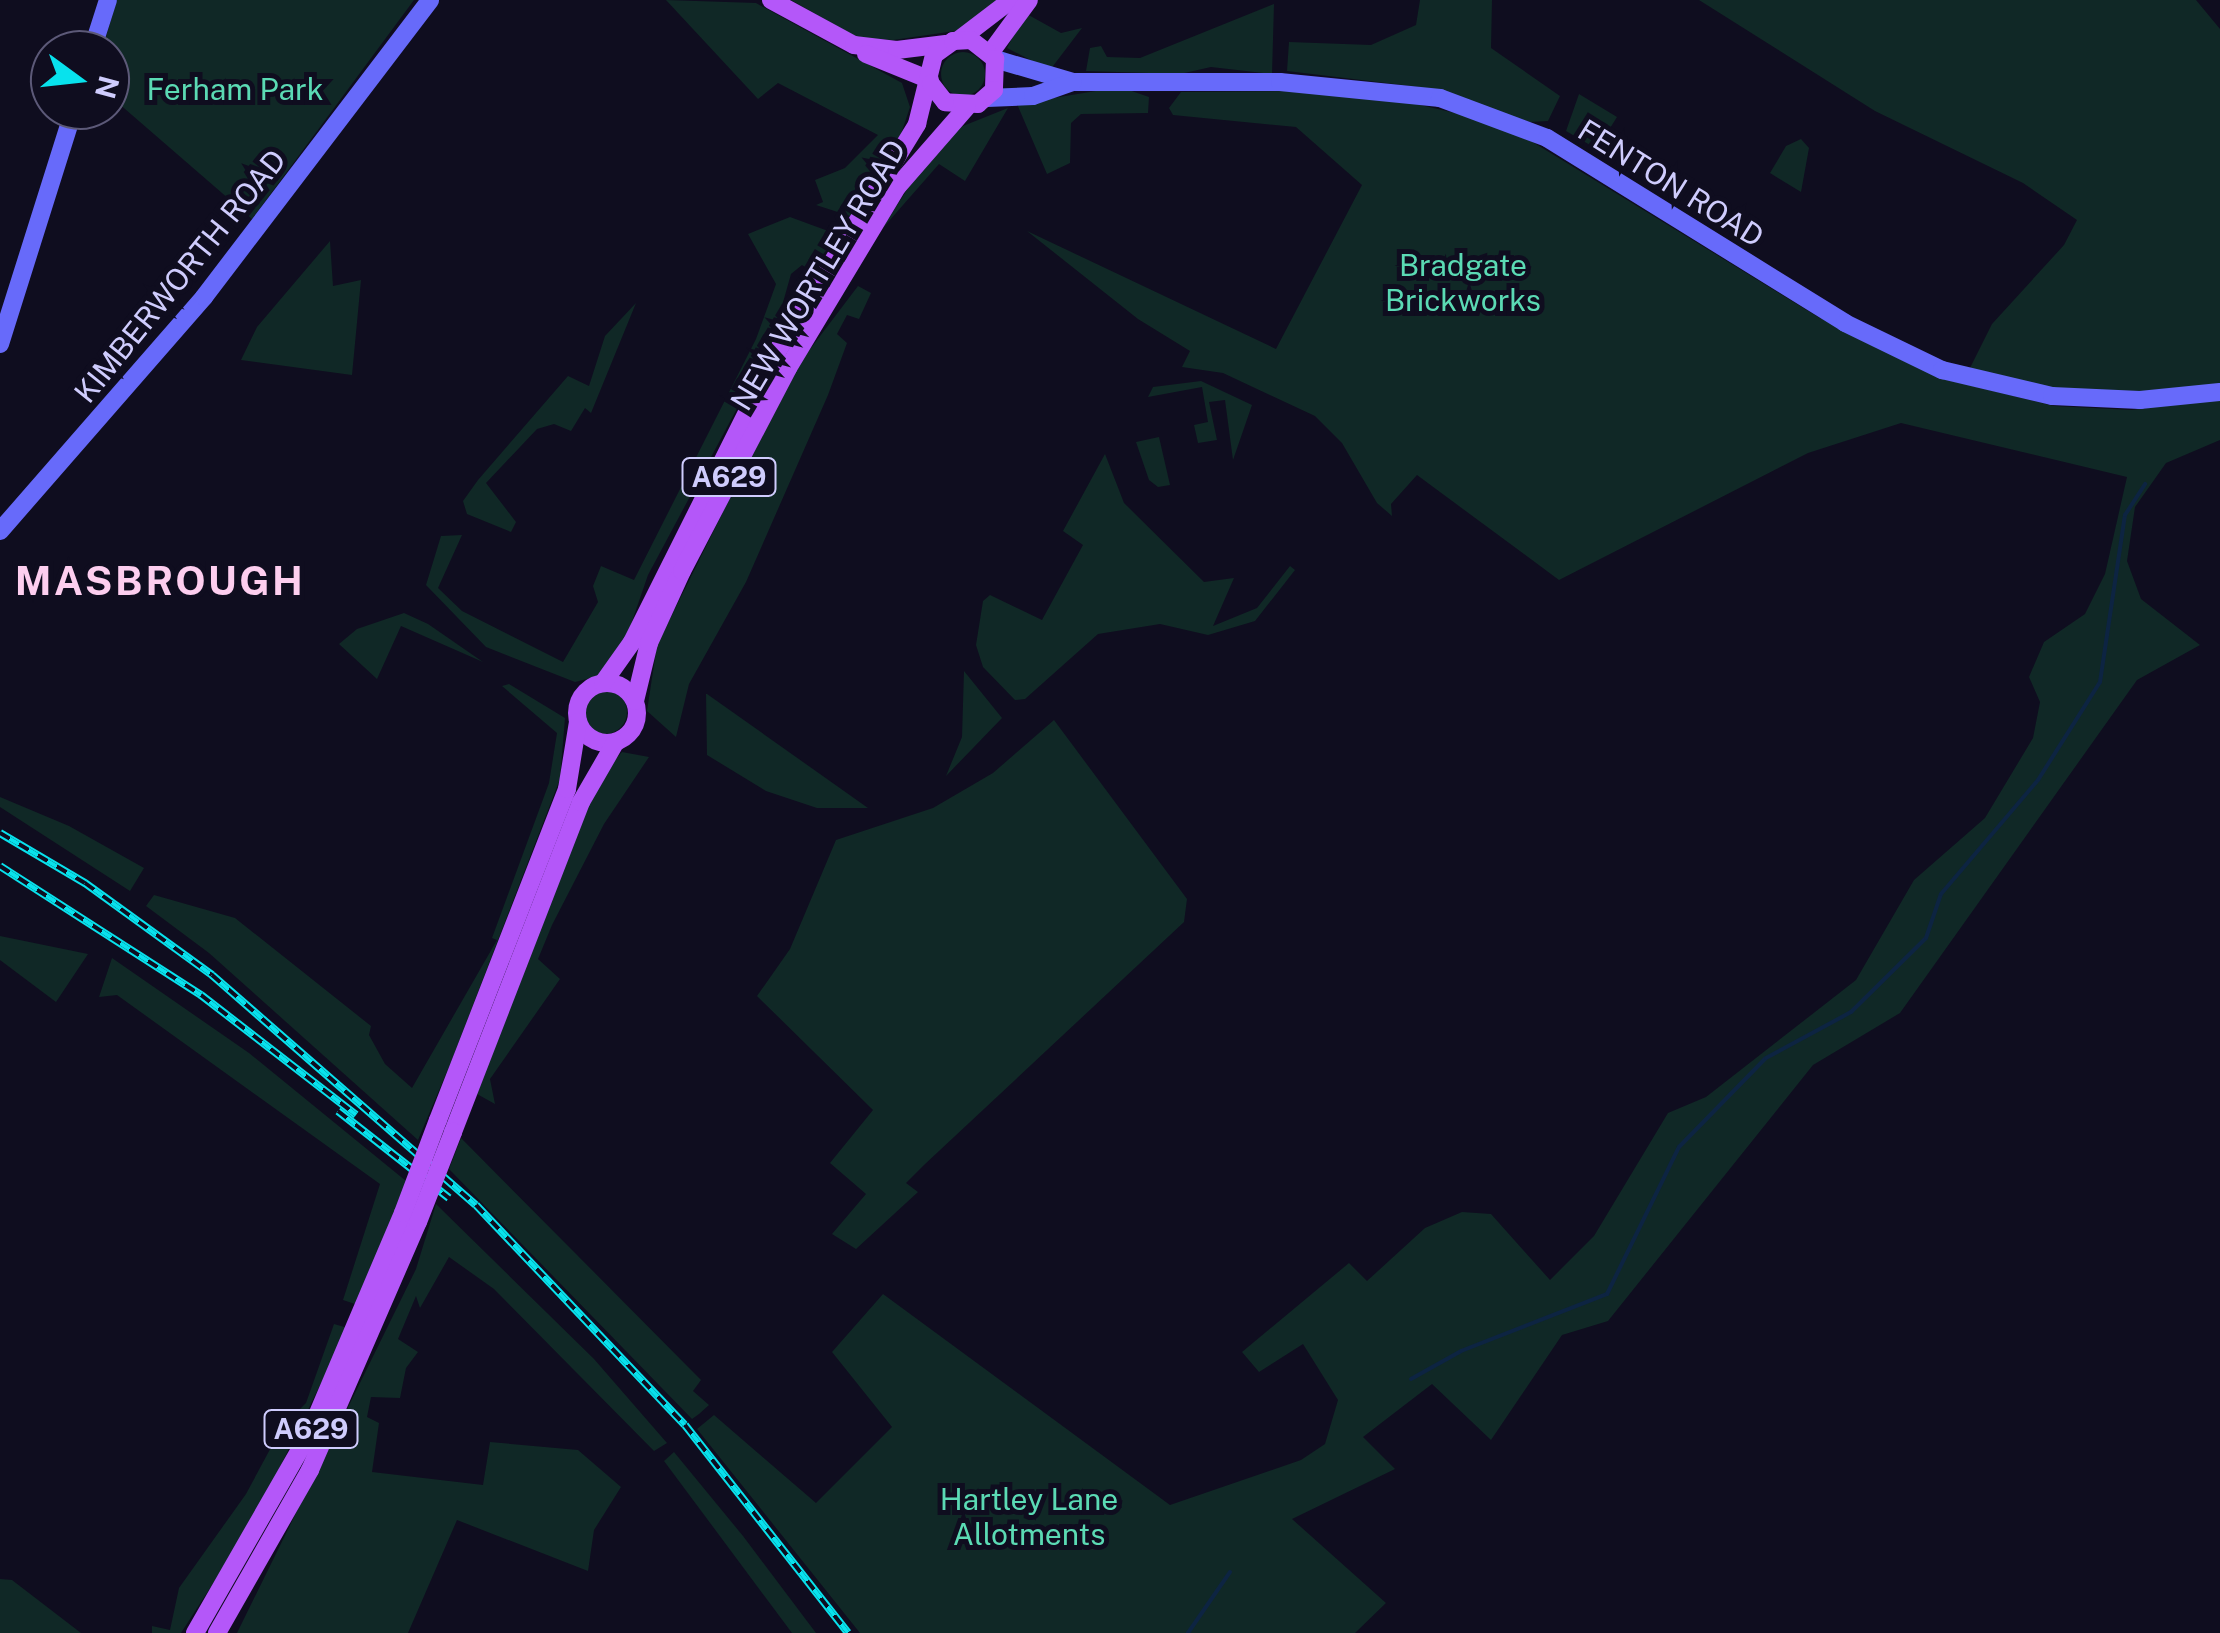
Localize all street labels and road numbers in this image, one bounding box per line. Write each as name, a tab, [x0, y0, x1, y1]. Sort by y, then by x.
street label: FENTON ROAD	[1572, 112, 1770, 254]
street label: NEW WORTLEY ROAD	[723, 133, 913, 417]
street label: KIMBERWORTH ROAD	[67, 142, 293, 410]
road number: A629	[682, 454, 776, 500]
road number: A629	[264, 1406, 358, 1452]

